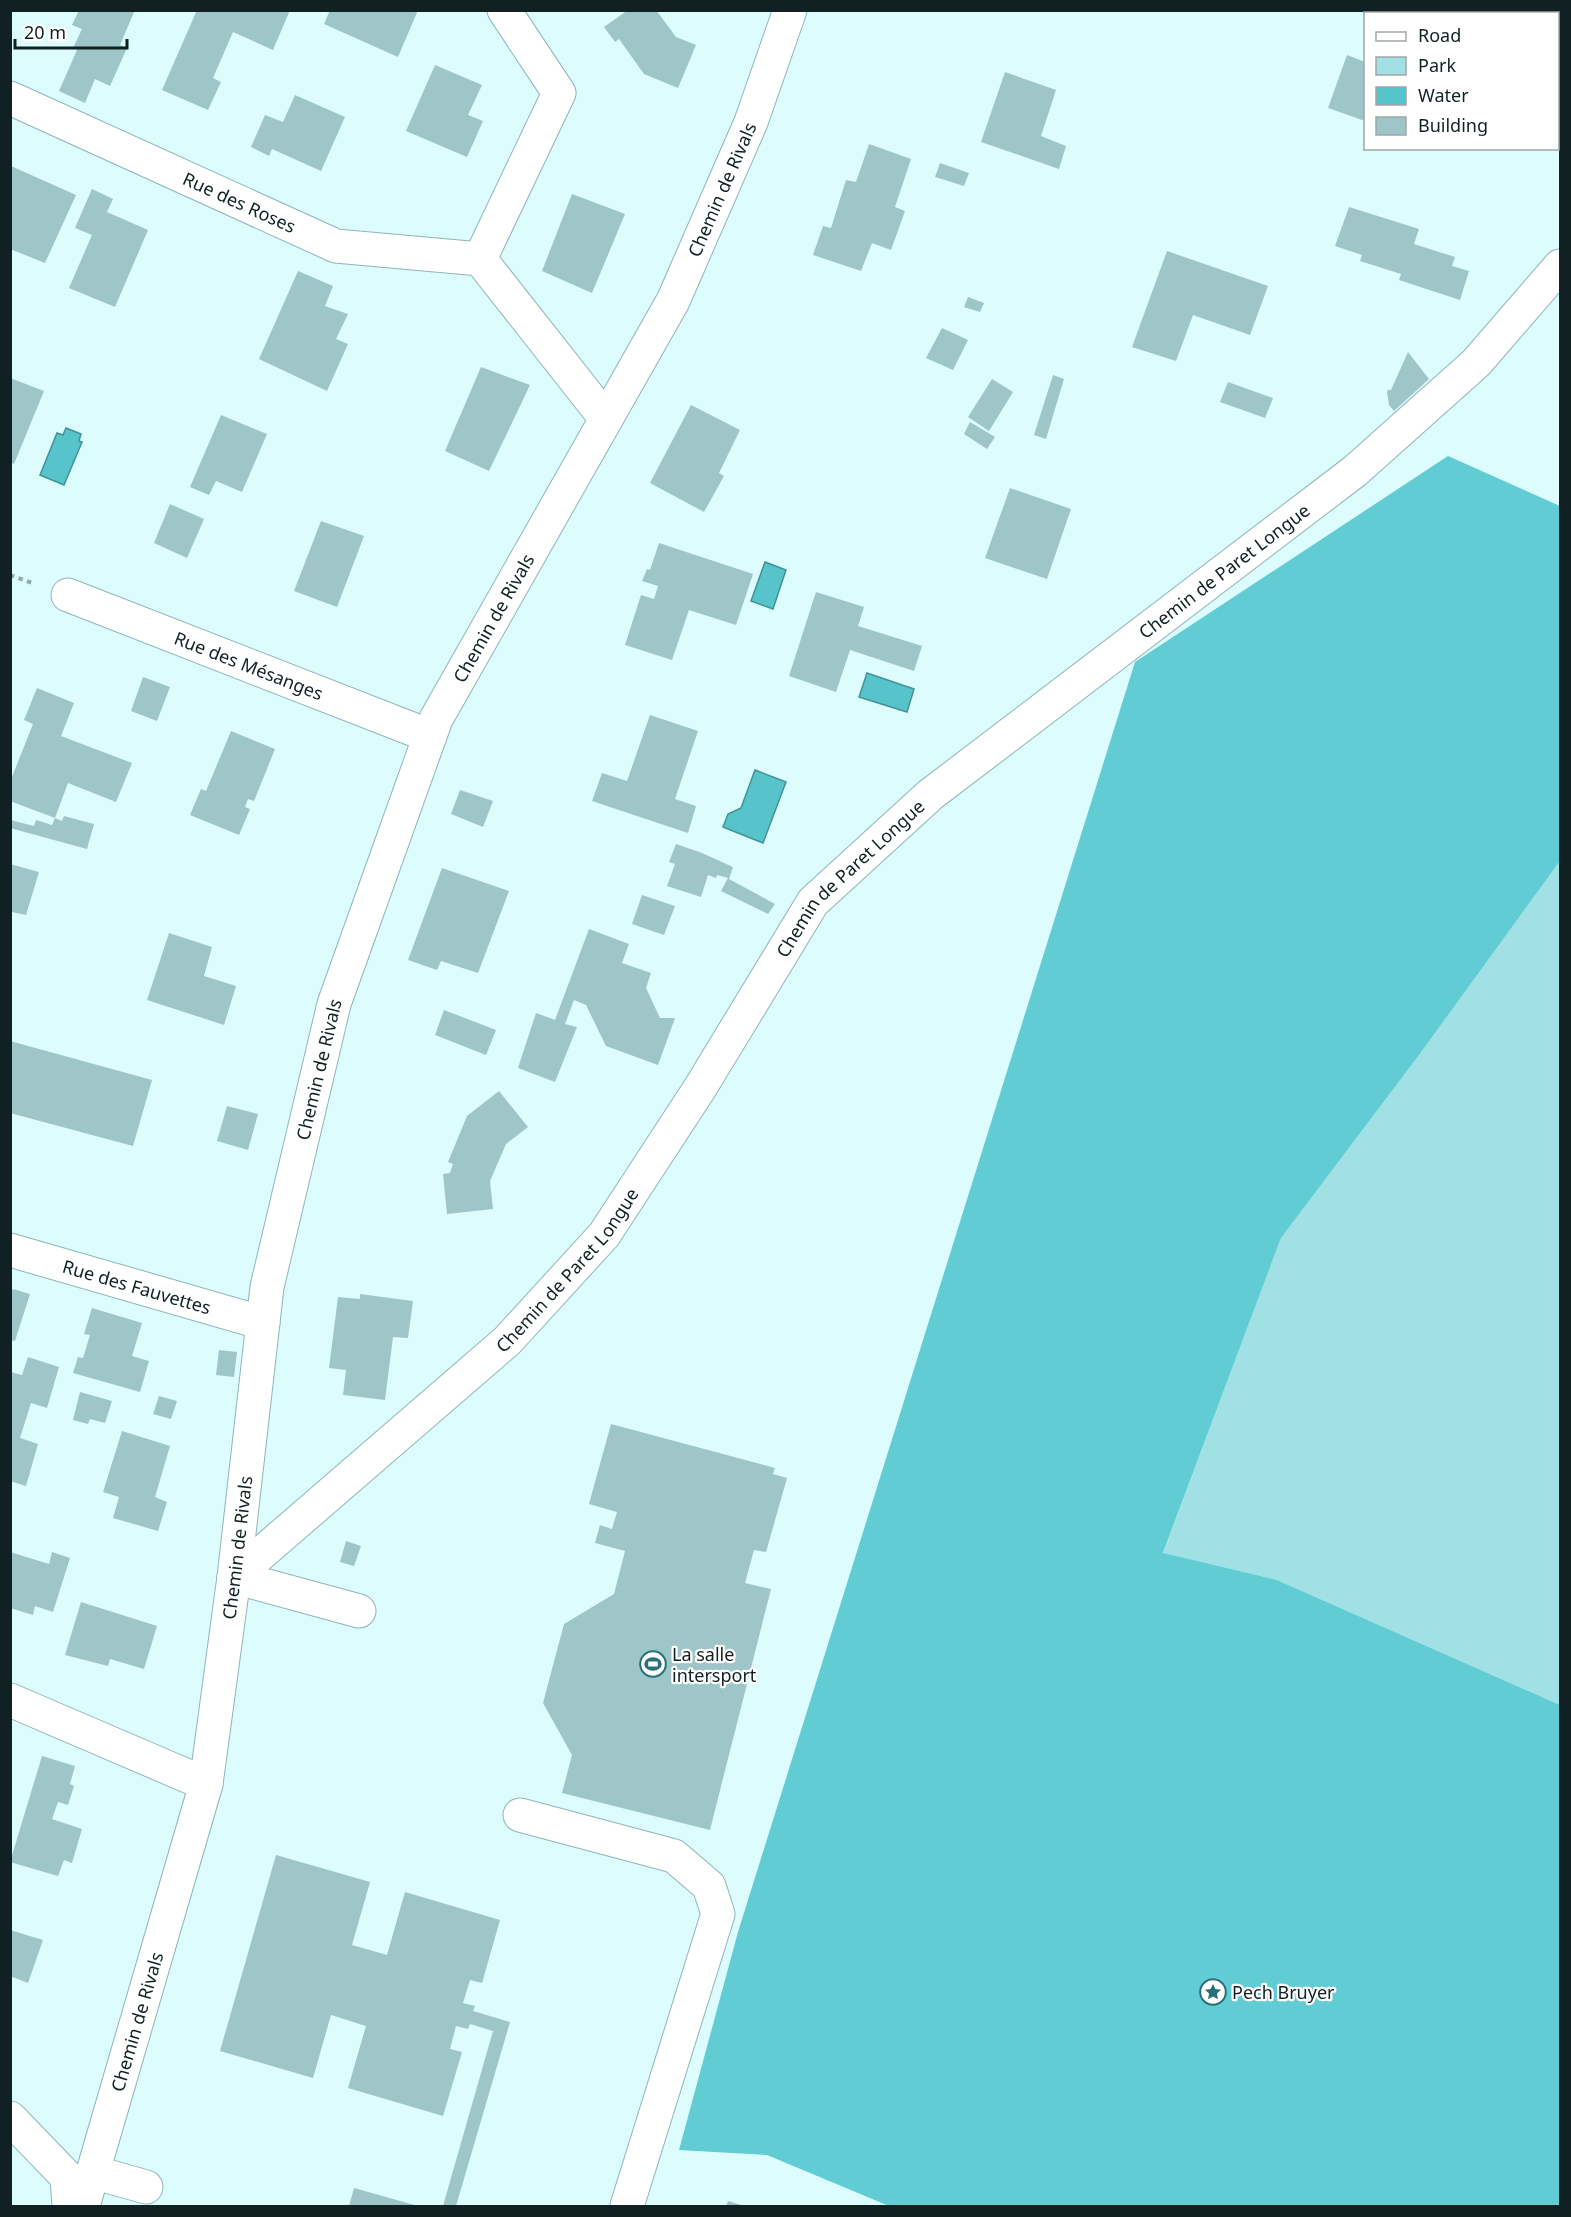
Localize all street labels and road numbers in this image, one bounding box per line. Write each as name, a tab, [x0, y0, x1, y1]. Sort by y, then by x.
street label: Chemin de Rivals	[682, 119, 761, 260]
street label: Rue des Roses	[179, 166, 300, 238]
street label: Chemin de Paret Longue	[1134, 498, 1314, 644]
street label: Chemin de Rivals	[447, 549, 539, 687]
street label: Rue des Mésanges	[171, 626, 327, 705]
street label: Chemin de Paret Longue	[770, 794, 929, 961]
street label: Chemin de Rivals	[290, 995, 347, 1142]
street label: Chemin de Paret Longue	[490, 1183, 644, 1358]
street label: Rue des Fauvettes	[60, 1254, 214, 1319]
street label: Chemin de Rivals	[216, 1475, 257, 1621]
street label: Chemin de Rivals	[105, 1949, 168, 2094]

